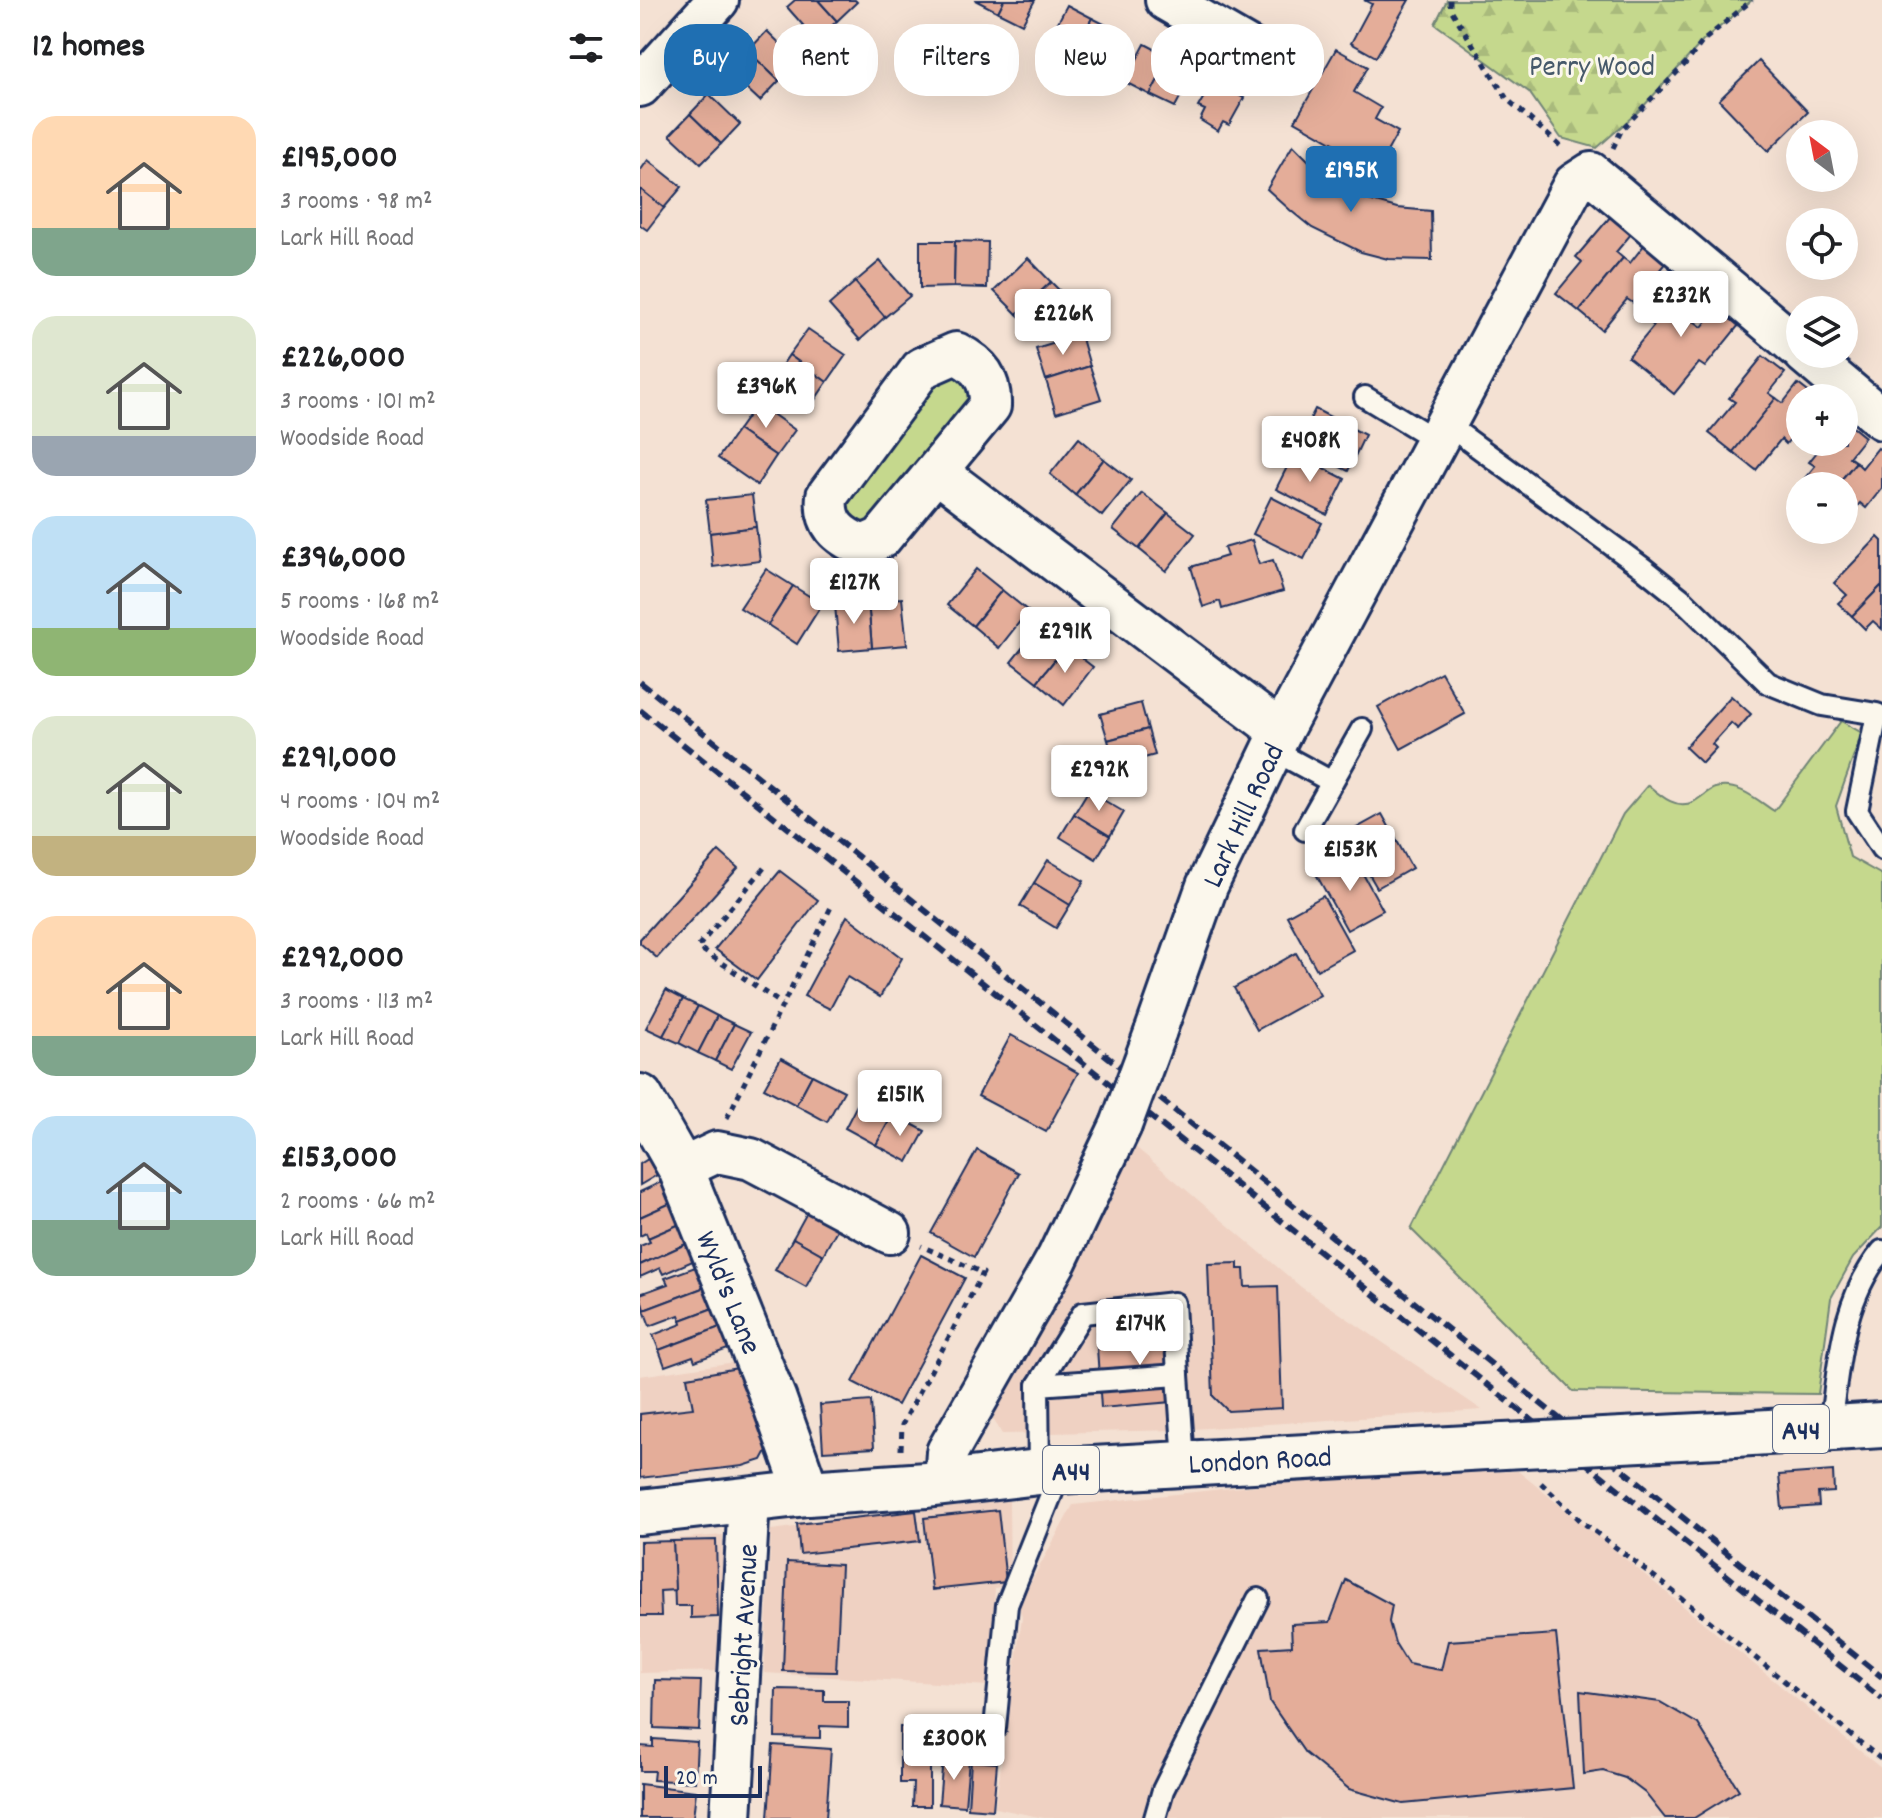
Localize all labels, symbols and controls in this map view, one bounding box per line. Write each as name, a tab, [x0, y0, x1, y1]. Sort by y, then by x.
text: 12 homes	[32, 24, 145, 73]
chip: Buy	[664, 24, 757, 96]
chip: Rent	[773, 24, 878, 96]
chip: Filters	[894, 24, 1019, 96]
chip: New	[1035, 24, 1135, 96]
chip: Apartment	[1151, 24, 1324, 96]
icon: filters	[564, 26, 608, 70]
park label: Perry Wood	[1529, 48, 1655, 91]
north arrow	[1786, 120, 1858, 192]
map controls	[1786, 120, 1858, 544]
text: £195,000	[280, 135, 398, 184]
pin: £195K	[1295, 146, 1407, 214]
icon: home	[96, 148, 192, 244]
text: £195K	[1324, 153, 1378, 190]
text: 3 rooms · 98 m²	[280, 184, 433, 221]
button: locate	[1786, 208, 1858, 280]
text: Lark Hill Road	[280, 221, 414, 258]
pin: £232K	[1625, 271, 1737, 339]
text: £232K	[1651, 278, 1711, 315]
pin: £226K	[1007, 289, 1119, 357]
text: £226K	[1033, 296, 1093, 333]
button: layers	[1786, 296, 1858, 368]
text: £226,000	[280, 335, 405, 384]
icon: home	[96, 348, 192, 444]
pin: £396K	[710, 362, 822, 430]
text: £396K	[735, 369, 797, 406]
text: 3 rooms · 101 m²	[280, 384, 436, 421]
button: +	[1786, 384, 1858, 456]
pin: £408K	[1254, 416, 1366, 484]
text: Woodside Road	[280, 421, 424, 458]
text: £408K	[1280, 423, 1340, 460]
button: −	[1786, 472, 1858, 544]
text: £396,000	[280, 535, 406, 584]
icon: home	[96, 548, 192, 644]
pin: £127K	[798, 558, 910, 626]
text: £127K	[828, 565, 880, 602]
text: 5 rooms · 168 m²	[280, 584, 440, 621]
pin: £291K	[1009, 607, 1121, 675]
text: £291K	[1038, 614, 1092, 651]
text: Woodside Road	[280, 621, 424, 658]
text: £291,000	[280, 735, 397, 784]
street label: Lark Hill Road	[1194, 738, 1298, 896]
pin: £292K	[1043, 745, 1155, 813]
icon: home	[96, 748, 192, 844]
text: £292K	[1069, 752, 1129, 789]
text: 4 rooms · 104 m²	[280, 784, 440, 821]
text: Woodside Road	[280, 821, 424, 858]
pin: £153K	[1294, 825, 1406, 893]
text: £153K	[1323, 832, 1377, 869]
text: £292,000	[280, 935, 404, 984]
icon: home	[96, 948, 192, 1044]
text: 3 rooms · 113 m²	[280, 984, 433, 1021]
text: Lark Hill Road	[280, 1021, 414, 1058]
pin: £151K	[844, 1070, 956, 1138]
text: £151K	[876, 1077, 924, 1114]
text: £153,000	[280, 1135, 397, 1184]
icon: home	[96, 1148, 192, 1244]
text: 2 rooms · 66 m²	[280, 1184, 436, 1221]
text: Lark Hill Road	[280, 1221, 414, 1258]
street label: Wyld's Lane	[682, 1226, 770, 1362]
pin: £174K	[1084, 1299, 1196, 1367]
text: £174K	[1114, 1306, 1166, 1343]
road number: A44	[1773, 1405, 1829, 1453]
street label: London Road	[1187, 1438, 1333, 1489]
road number: A44	[1043, 1446, 1099, 1494]
street label: Sebright Avenue	[720, 1543, 773, 1728]
pin: £300K	[898, 1714, 1010, 1782]
text: £300K	[922, 1721, 986, 1758]
scale bar	[664, 1762, 762, 1798]
text: 20 m	[676, 1764, 718, 1795]

